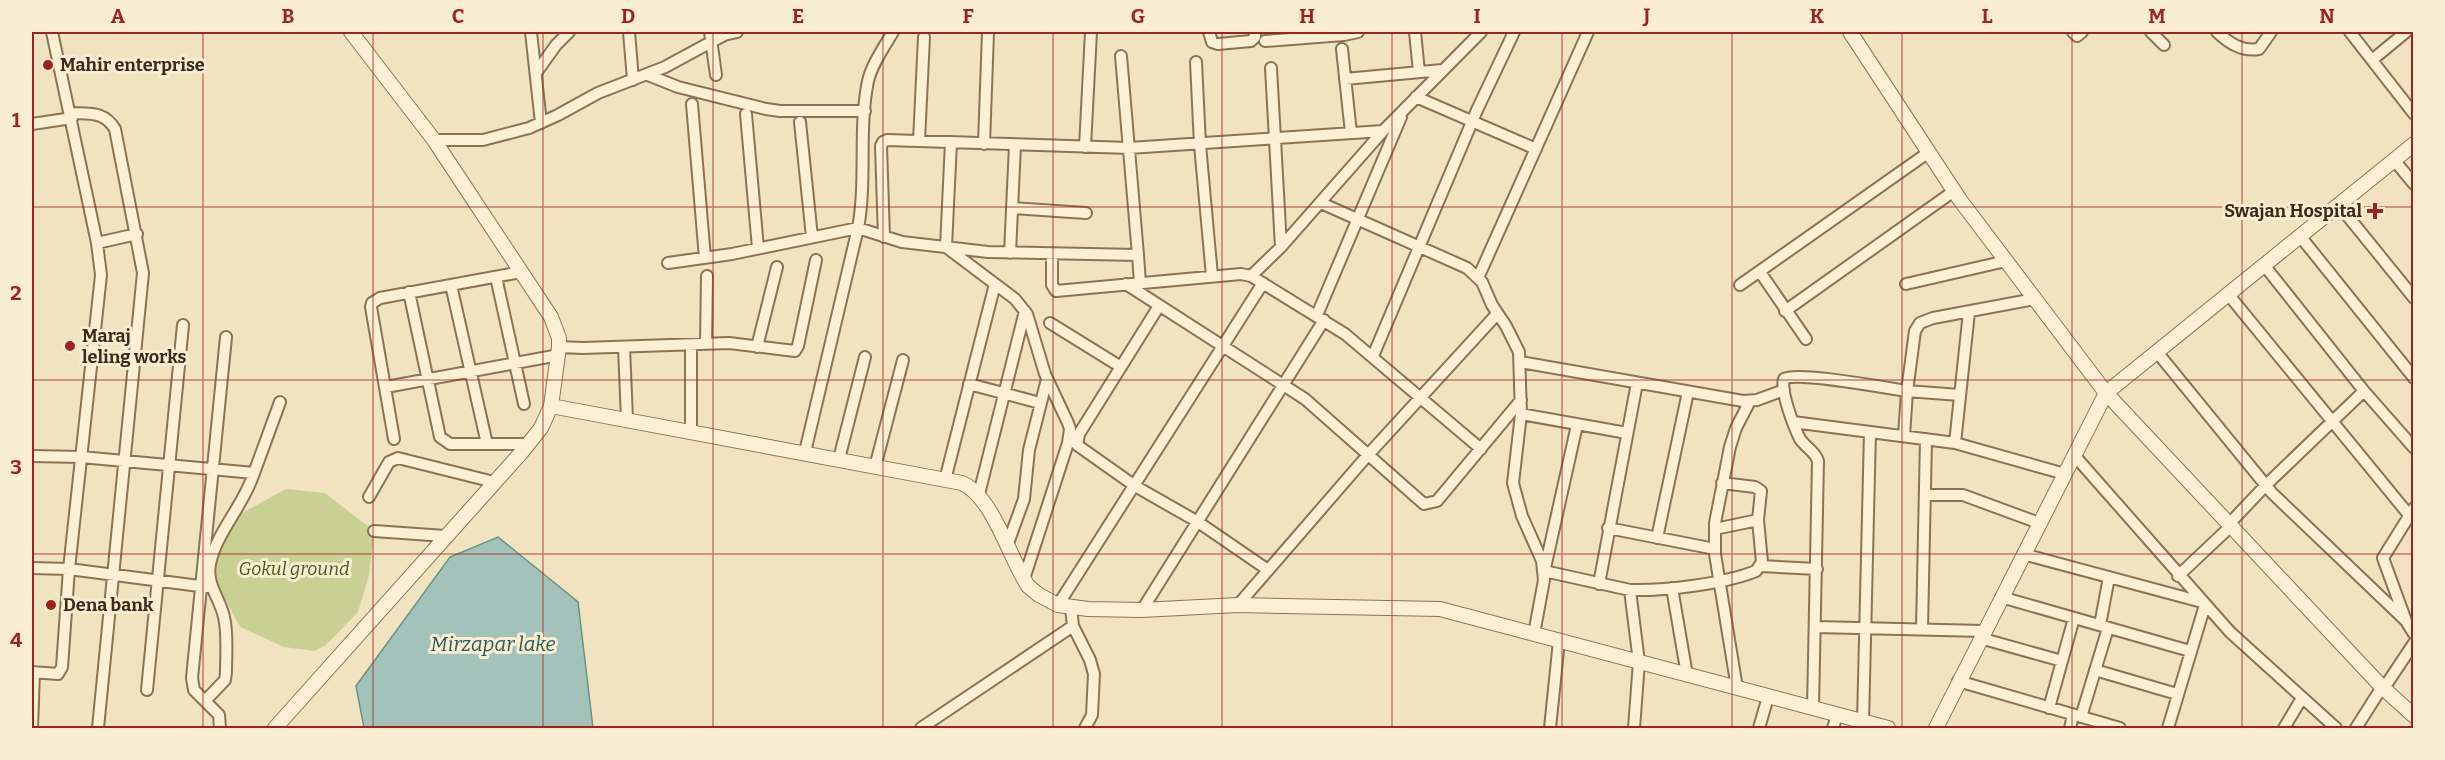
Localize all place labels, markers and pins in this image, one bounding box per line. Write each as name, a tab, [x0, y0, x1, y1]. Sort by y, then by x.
place label: Mahir enterprise	[60, 54, 205, 76]
marker: Mahir enterprise	[41, 58, 55, 72]
place label: Swajan Hospital	[2224, 200, 2362, 222]
marker: Swajan Hospital	[2366, 202, 2384, 220]
place label: Maraj leling works	[82, 325, 187, 368]
marker: Maraj leling works	[63, 339, 77, 353]
place label: Dena bank	[63, 594, 154, 616]
marker: Dena bank	[44, 598, 58, 612]

